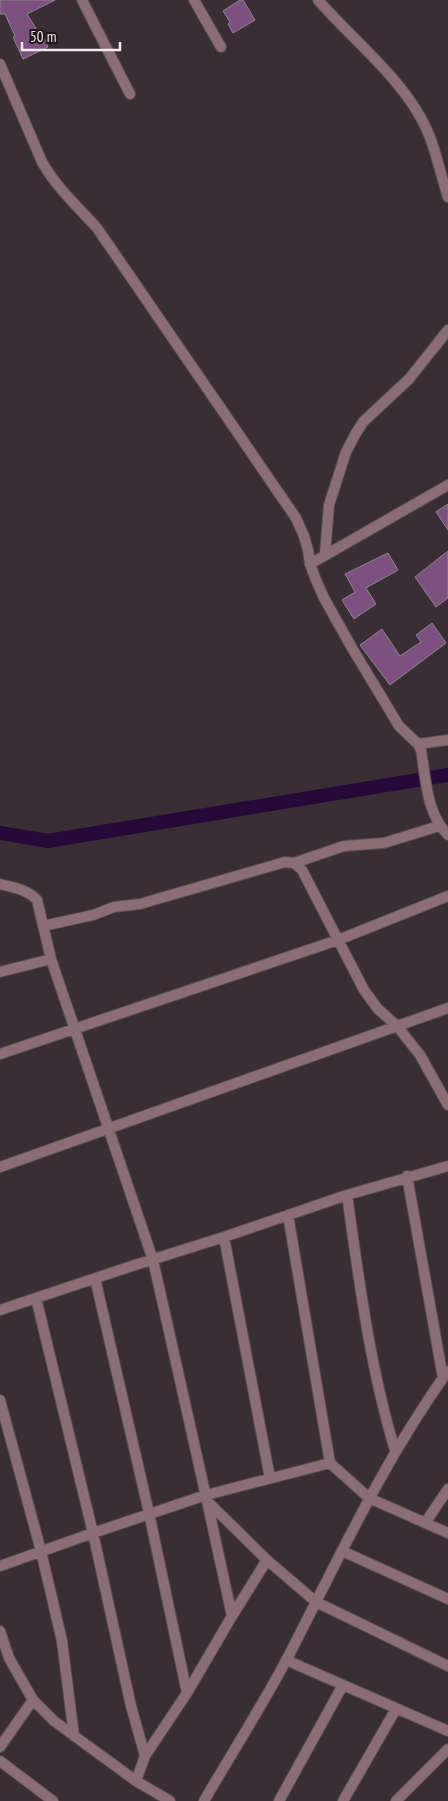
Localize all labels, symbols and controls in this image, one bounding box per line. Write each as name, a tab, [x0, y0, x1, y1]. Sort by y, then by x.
scale bar	[22, 20, 120, 52]
text: 50 m	[30, 27, 56, 46]

